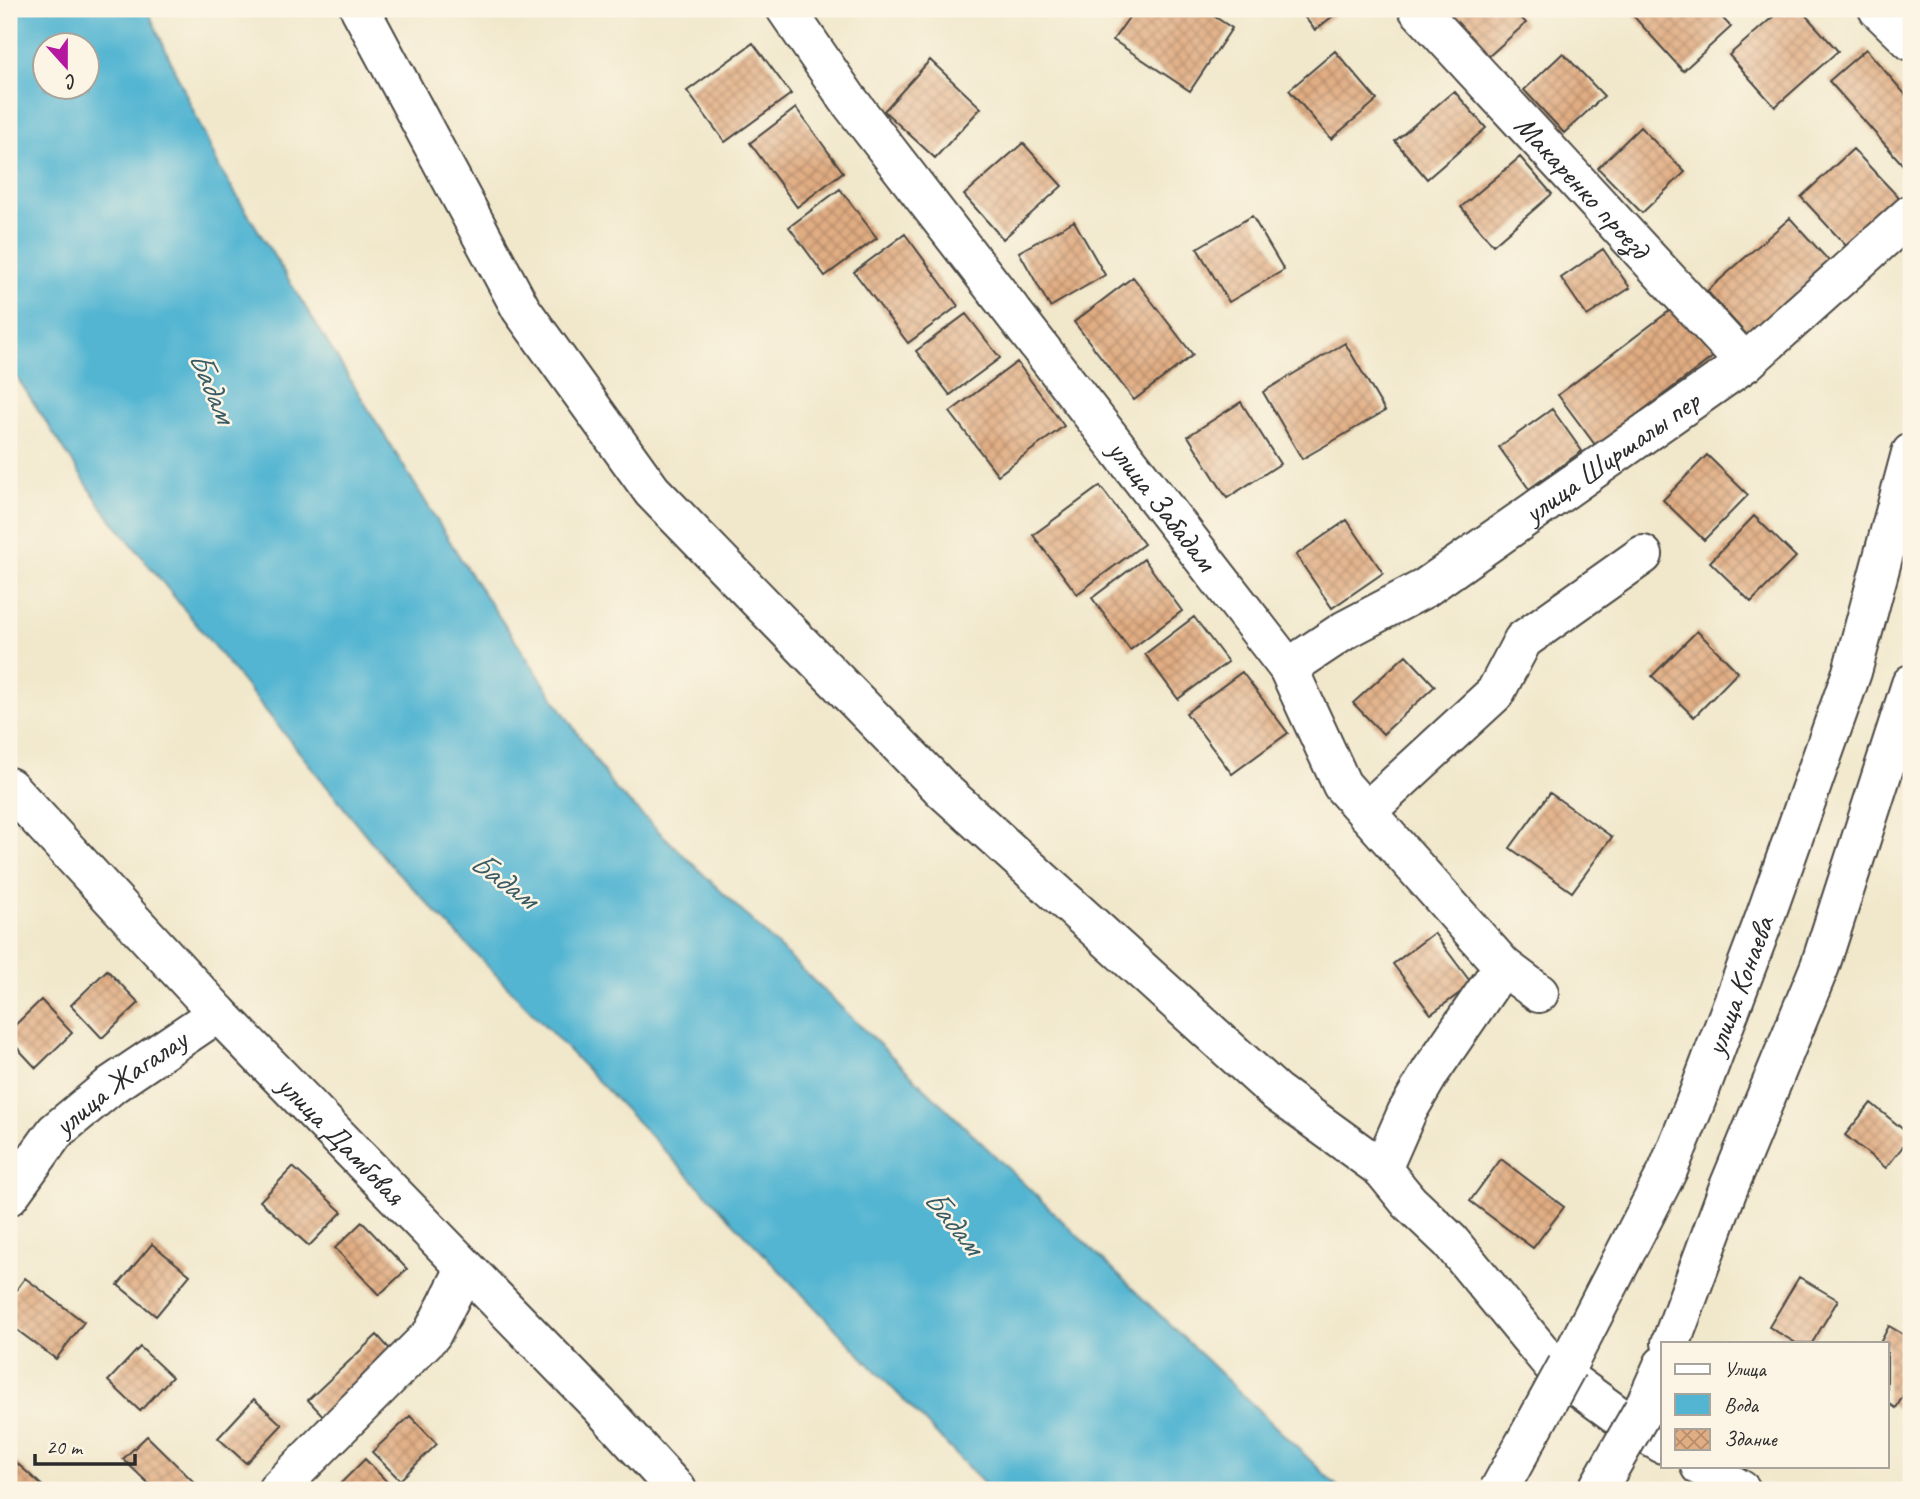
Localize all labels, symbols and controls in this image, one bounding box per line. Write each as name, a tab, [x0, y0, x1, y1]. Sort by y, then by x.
north arrow	[32, 32, 102, 102]
text: С	[61, 68, 80, 95]
street label: Макаренко проезд	[1506, 107, 1660, 268]
water label: Бадам	[179, 345, 248, 433]
street label: улица Ширшалы пер	[1515, 381, 1708, 533]
street label: улица Забадам	[1098, 431, 1226, 581]
water label: Бадам	[462, 841, 550, 921]
street label: улица Конаева	[1695, 909, 1783, 1062]
street label: улица Жагалау	[45, 1019, 196, 1145]
street label: улица Дамбовая	[268, 1065, 414, 1214]
water label: Бадам	[915, 1180, 996, 1267]
legend	[1661, 1342, 1888, 1468]
text: Улица	[1724, 1356, 1767, 1382]
text: Вода	[1724, 1392, 1760, 1418]
scale bar	[35, 1422, 135, 1466]
text: Здание	[1724, 1426, 1778, 1452]
text: 20 m	[46, 1434, 84, 1460]

